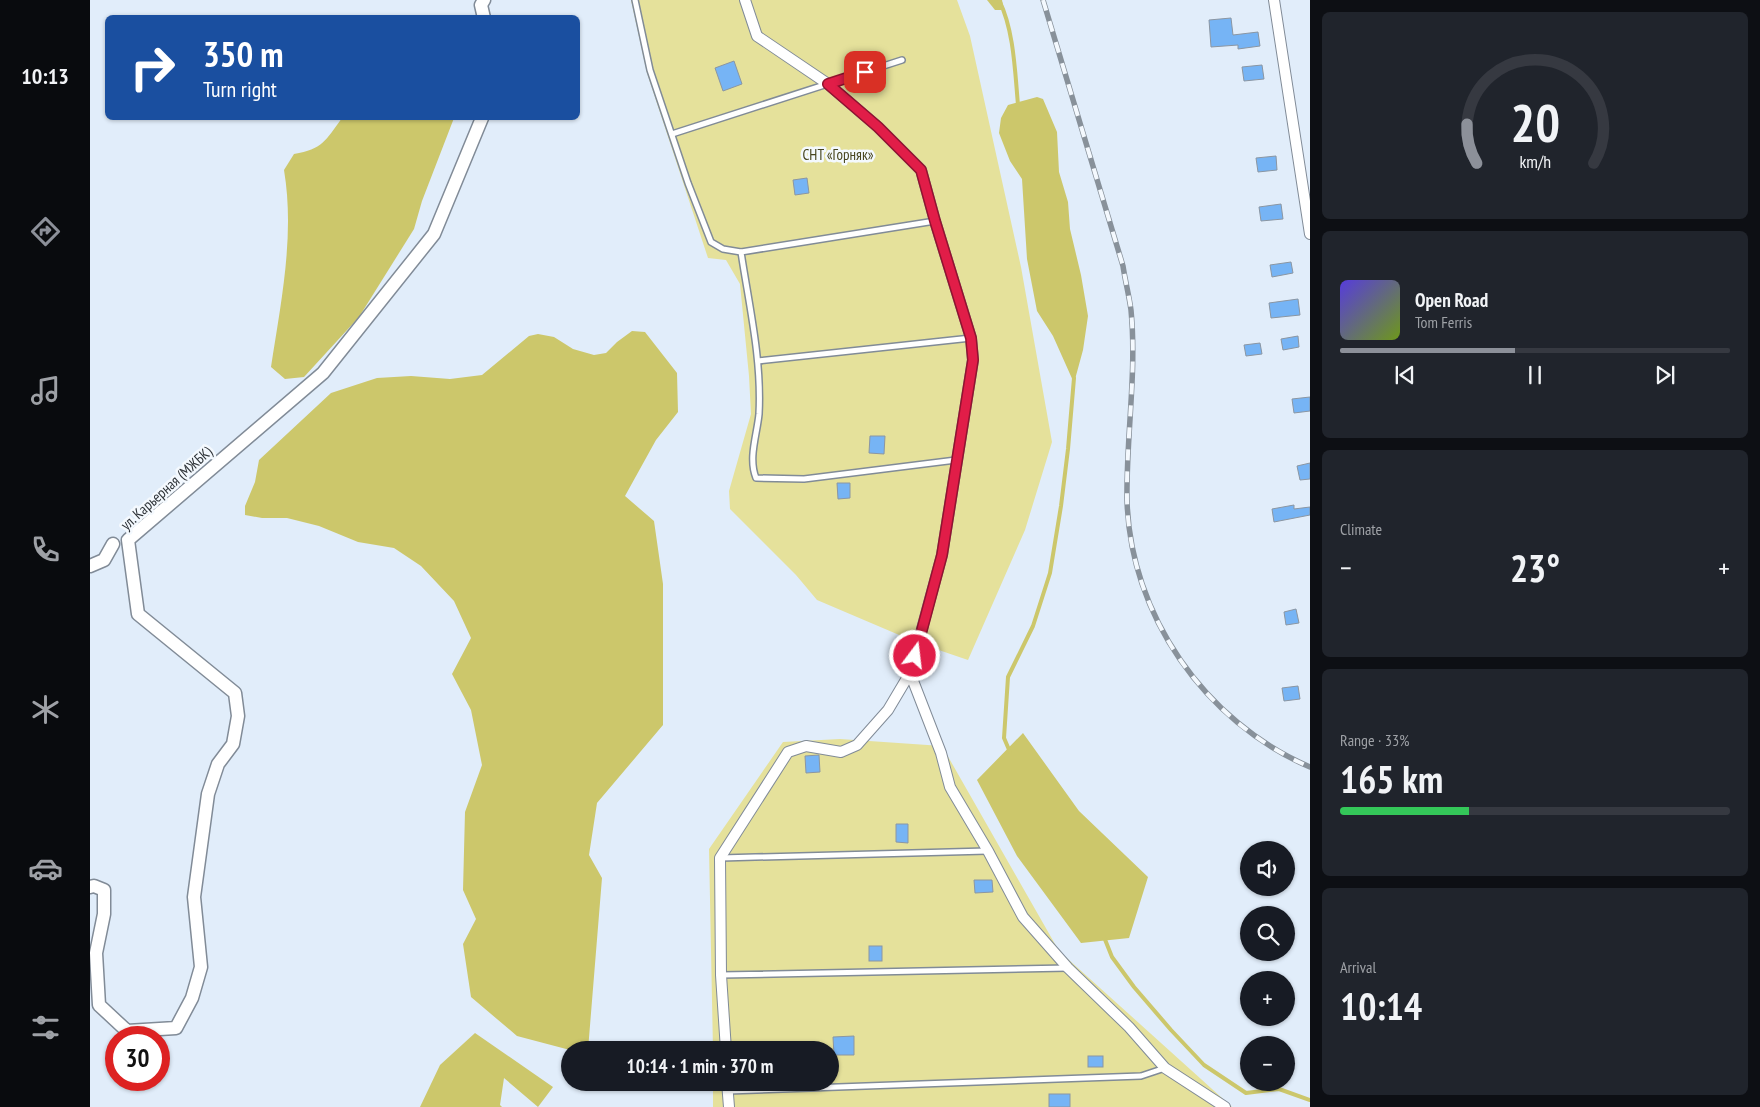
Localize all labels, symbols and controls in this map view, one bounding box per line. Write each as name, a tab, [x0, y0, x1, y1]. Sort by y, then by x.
text: 350 m	[203, 31, 284, 77]
icon: right	[120, 35, 185, 100]
pin	[844, 51, 886, 93]
icon: arrive	[851, 58, 879, 86]
text: 10:13	[21, 62, 69, 90]
text: Turn right	[203, 75, 277, 103]
text: 20	[1510, 89, 1560, 156]
park label: СНТ «Горняк»	[802, 145, 874, 164]
text: km/h	[1519, 150, 1551, 173]
icon: directions	[28, 214, 63, 249]
text: Open Road	[1415, 288, 1488, 312]
text: Tom Ferris	[1415, 312, 1472, 332]
icon: previous	[1391, 361, 1419, 389]
icon: pause	[1521, 361, 1549, 389]
icon: next	[1651, 361, 1679, 389]
icon: music	[28, 373, 63, 408]
street label: ул. Карьерная (МЖБК)	[116, 442, 216, 534]
text: Climate	[1340, 519, 1382, 539]
icon: phone	[28, 532, 63, 567]
text: 23°	[1510, 543, 1560, 592]
text: −	[1340, 549, 1352, 586]
text: +	[1718, 549, 1730, 586]
position arrow	[888, 629, 940, 681]
icon: climate	[28, 692, 63, 727]
text: Range · 33%	[1340, 730, 1409, 750]
text: 165 km	[1340, 754, 1443, 803]
map controls	[1240, 841, 1295, 1091]
button: sound	[1240, 841, 1295, 896]
icon: car	[28, 851, 63, 886]
button: search	[1240, 906, 1295, 961]
text: Arrival	[1340, 957, 1376, 977]
button: +	[1240, 971, 1295, 1026]
text: 10:14	[1340, 981, 1422, 1030]
icon: filters	[28, 1010, 63, 1045]
speed limit sign: 30	[105, 1026, 170, 1091]
button: −	[1240, 1036, 1295, 1091]
text: 10:14 · 1 min · 370 m	[627, 1054, 773, 1078]

